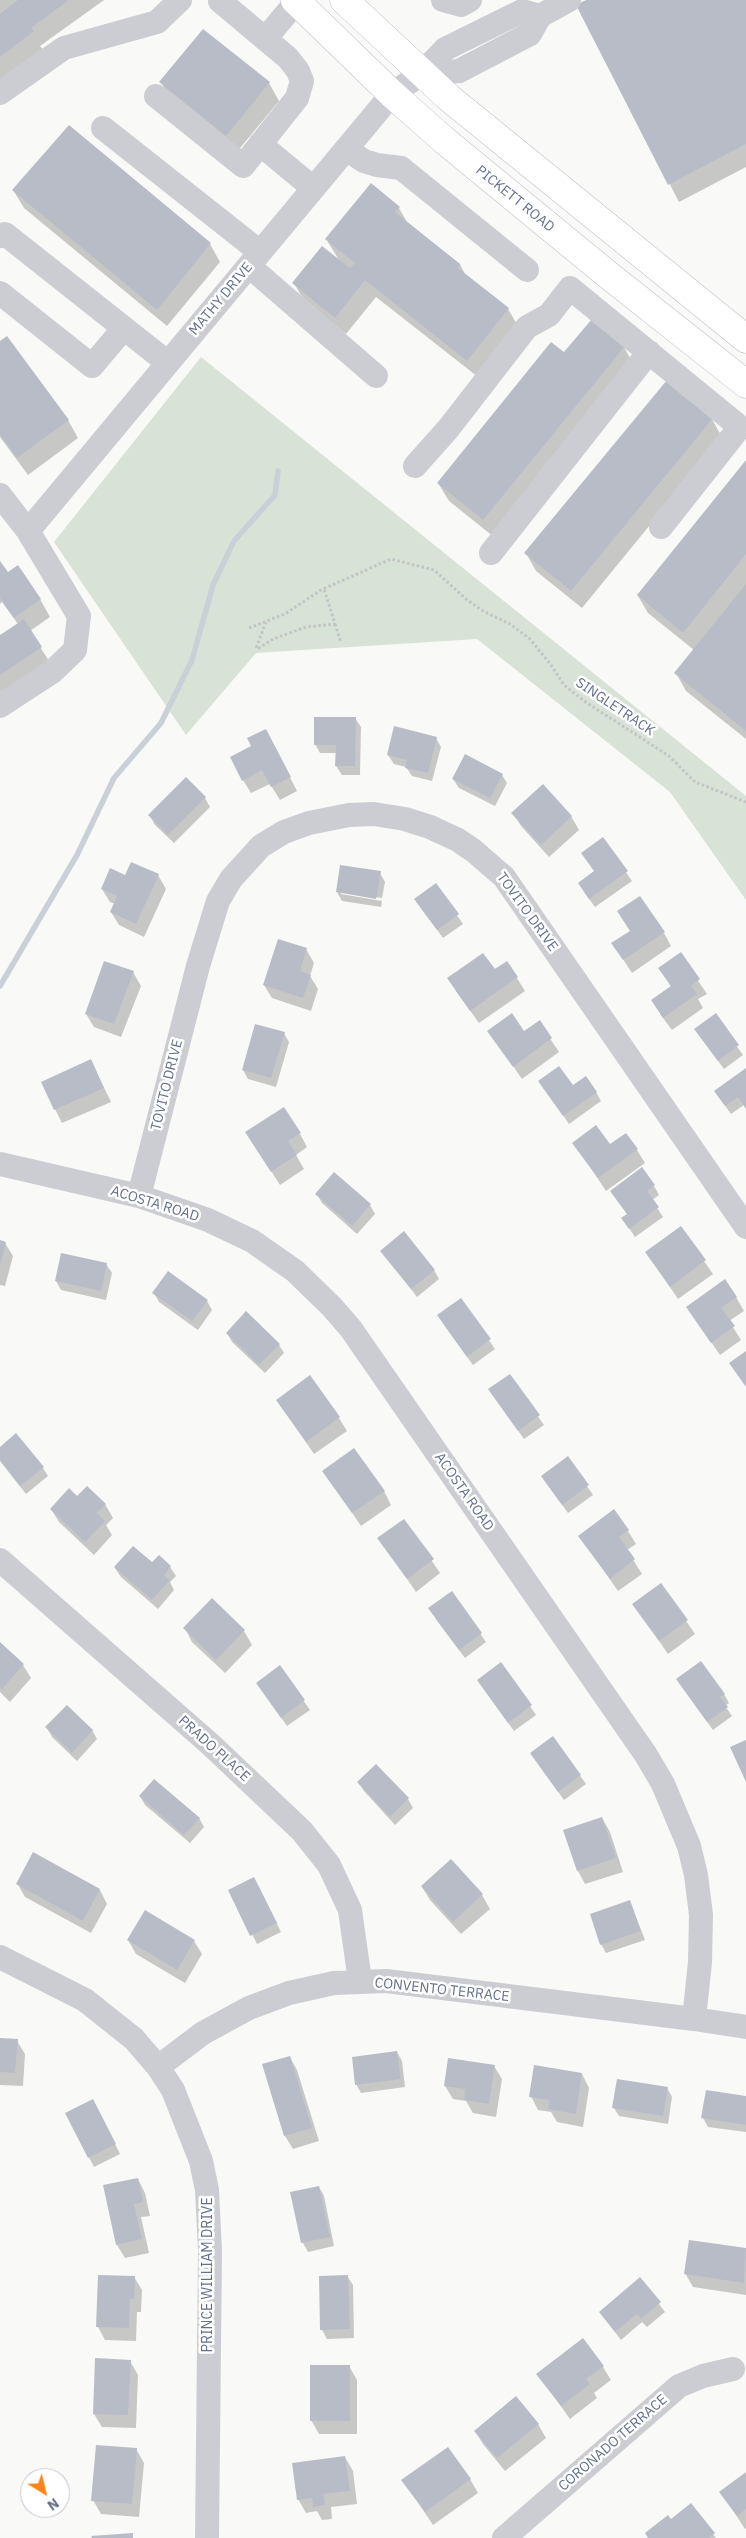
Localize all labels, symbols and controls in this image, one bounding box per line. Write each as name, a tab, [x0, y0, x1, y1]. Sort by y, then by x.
street label: PICKETT ROAD	[472, 162, 558, 236]
street label: MATHY DRIVE	[186, 259, 256, 339]
street label: SINGLETRACK	[572, 674, 658, 740]
street label: TOVITO DRIVE	[493, 869, 561, 955]
street label: TOVITO DRIVE	[148, 1038, 186, 1132]
street label: ACOSTA ROAD	[109, 1183, 201, 1225]
street label: ACOSTA ROAD	[431, 1450, 497, 1534]
street label: PRADO PLACE	[175, 1713, 253, 1785]
street label: CONVENTO TERRACE	[374, 1975, 510, 2005]
street label: PRINCE WILLIAM DRIVE	[200, 2197, 216, 2353]
street label: CORONADO TERRACE	[555, 2391, 671, 2495]
north arrow	[20, 2468, 70, 2518]
text: N	[44, 2494, 63, 2515]

